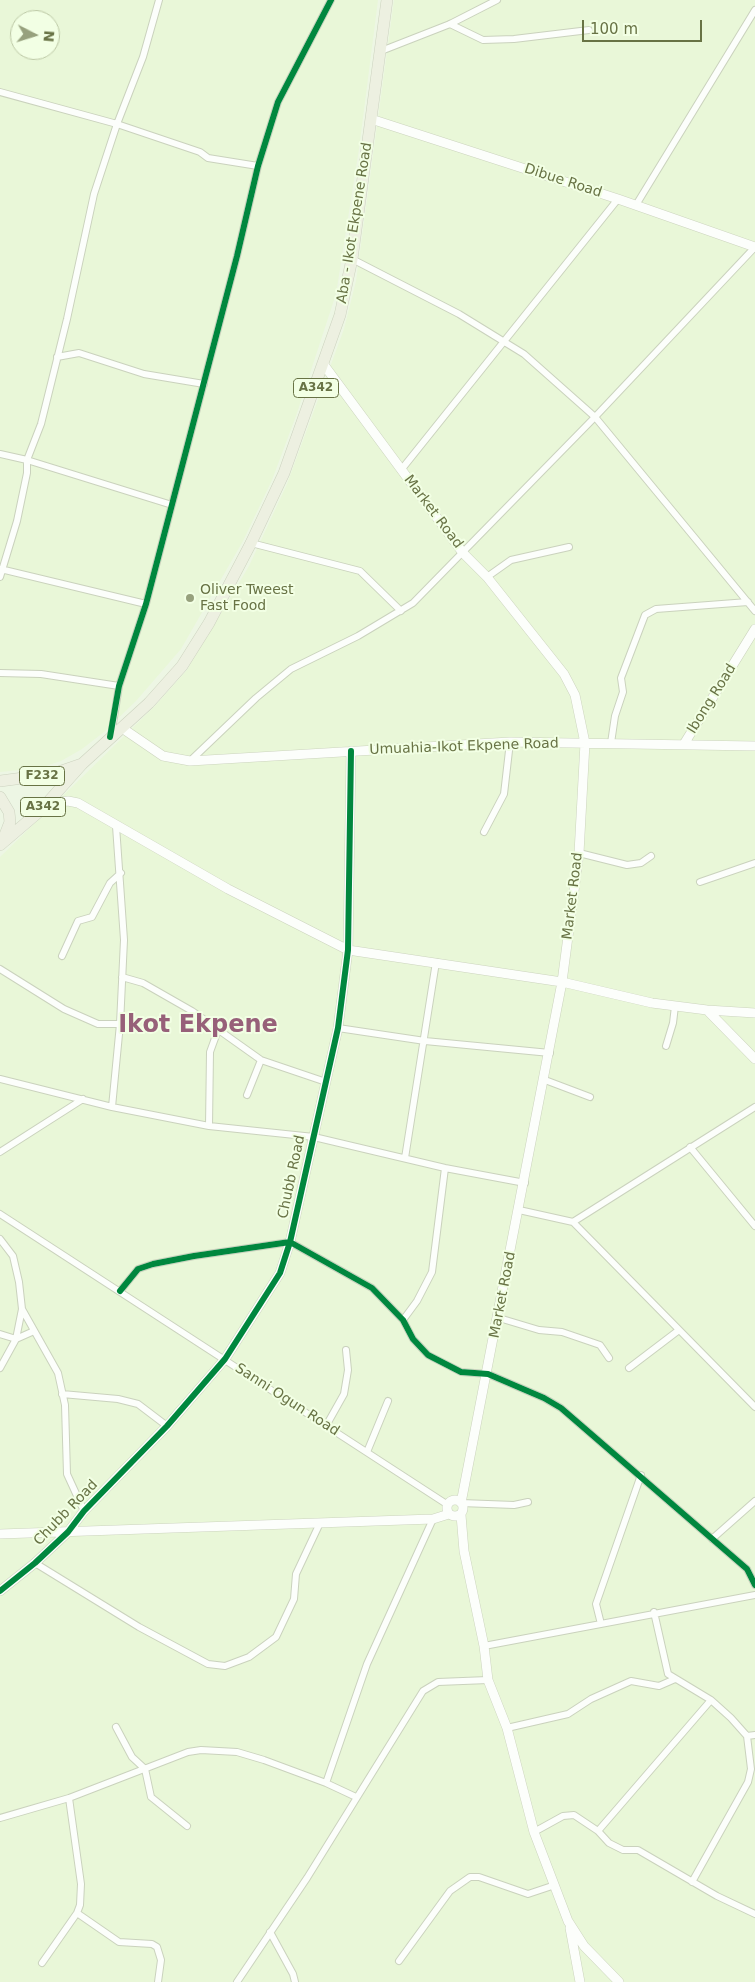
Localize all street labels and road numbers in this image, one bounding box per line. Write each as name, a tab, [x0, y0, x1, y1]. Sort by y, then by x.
street label: Aba - Ikot Ekpene Road	[334, 141, 376, 305]
street label: Dibue Road	[522, 161, 604, 201]
road number: A342	[294, 378, 338, 398]
street label: Market Road	[400, 472, 466, 552]
street label: Ibong Road	[684, 661, 740, 737]
street label: Umuahia-Ikot Ekpene Road	[369, 735, 559, 759]
road number: F232	[20, 766, 64, 786]
road number: A342	[20, 798, 66, 816]
street label: Market Road	[559, 851, 587, 941]
street label: Chubb Road	[275, 1134, 309, 1220]
street label: Market Road	[486, 1250, 520, 1340]
street label: Sanni Ogun Road	[232, 1360, 342, 1440]
street label: Chubb Road	[30, 1477, 102, 1549]

